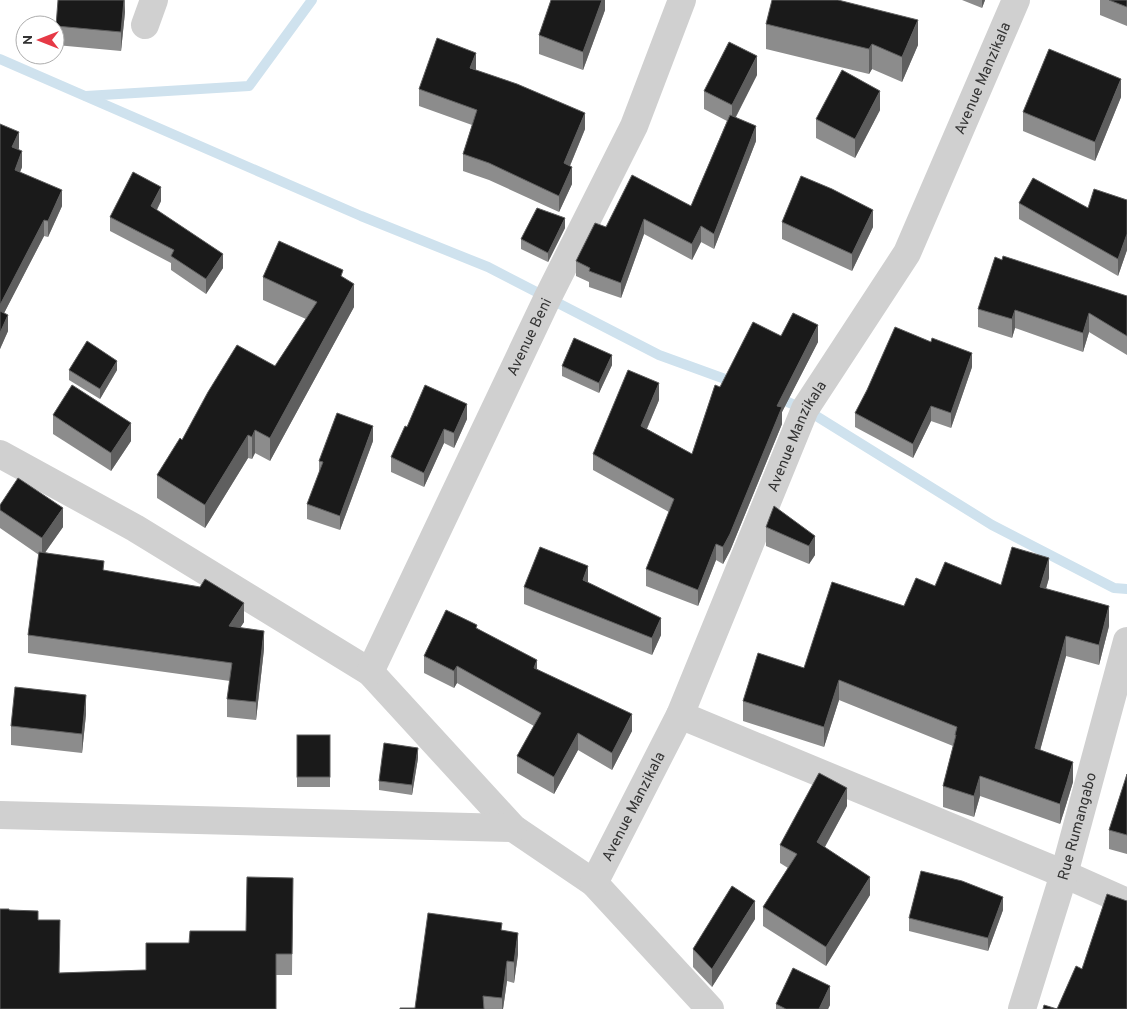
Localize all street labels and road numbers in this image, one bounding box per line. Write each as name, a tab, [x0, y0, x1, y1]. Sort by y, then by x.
street label: Avenue Manzikala	[951, 20, 1016, 138]
street label: Avenue Beni	[504, 295, 557, 380]
street label: Avenue Manzikala	[764, 378, 832, 495]
street label: Avenue Manzikala	[599, 749, 670, 865]
street label: Rue Rumangabo	[1055, 770, 1102, 883]

